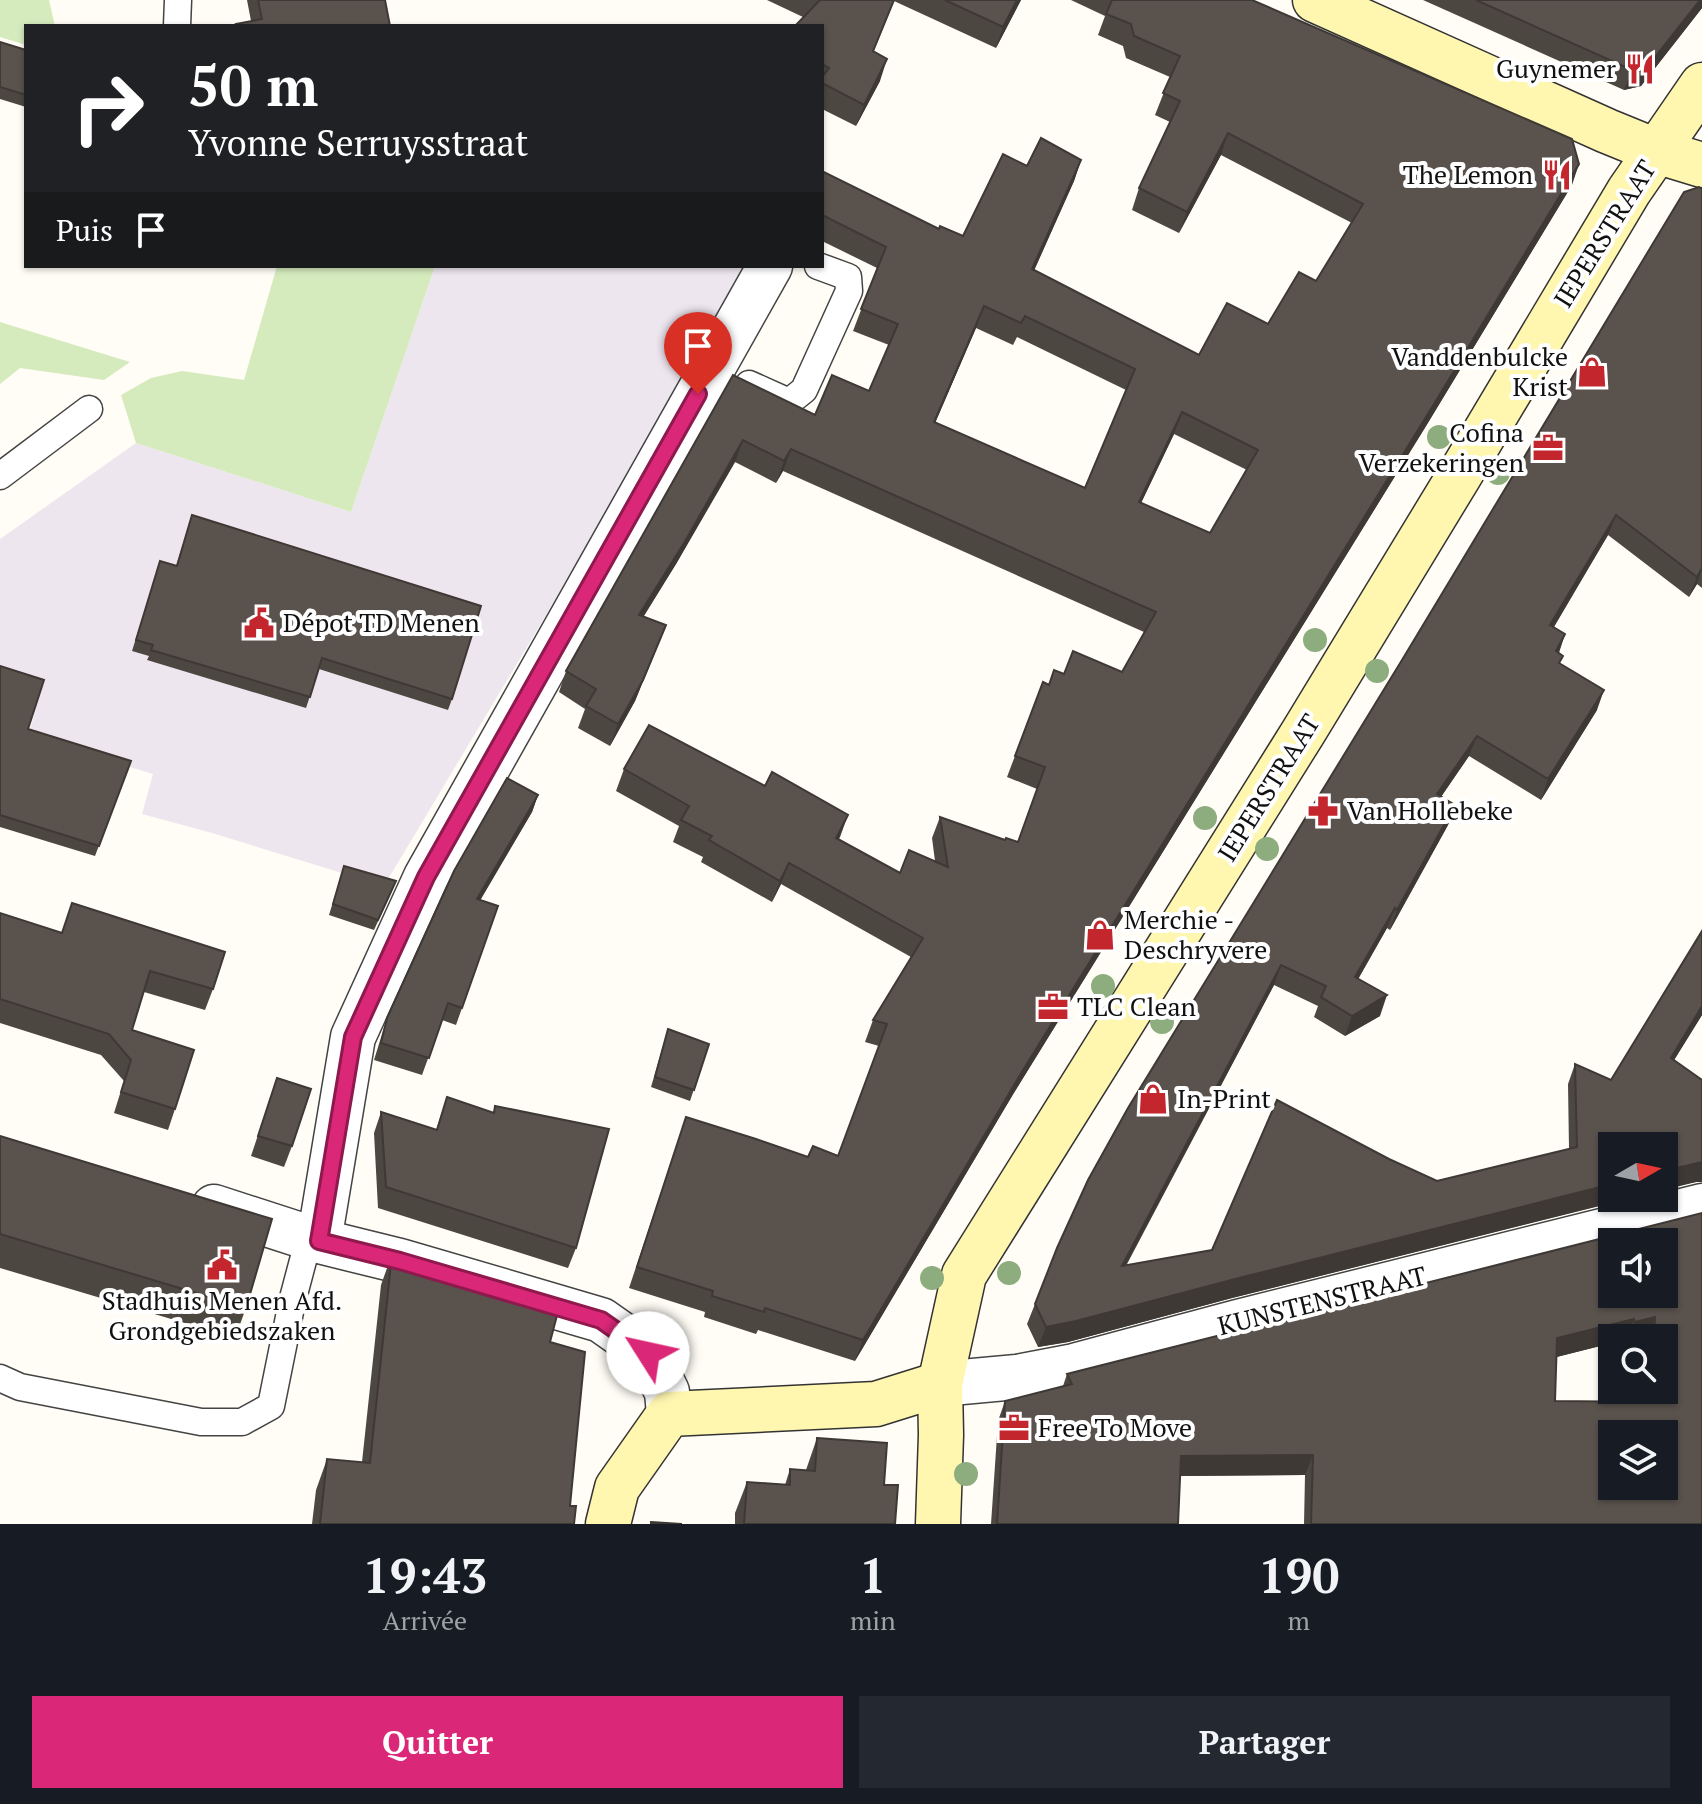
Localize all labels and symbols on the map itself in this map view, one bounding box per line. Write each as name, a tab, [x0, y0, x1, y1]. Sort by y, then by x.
place label: Guynemer	[1496, 51, 1616, 85]
restaurant icon: Guynemer	[1623, 52, 1657, 86]
street label: IEPERSTRAAT	[1545, 153, 1663, 314]
place label: The Lemon	[1403, 157, 1533, 191]
restaurant icon: The Lemon	[1540, 158, 1574, 192]
pin	[664, 312, 732, 394]
place label: Vanddenbulcke Krist	[1391, 339, 1568, 403]
shop icon: Vanddenbulcke Krist	[1575, 355, 1609, 389]
place label: Cofina Verzekeringen	[1358, 415, 1524, 479]
office icon: Cofina Verzekeringen	[1531, 431, 1565, 465]
place label: Dépot TD Menen	[283, 605, 480, 639]
public building icon: Dépot TD Menen	[242, 606, 276, 640]
street label: IEPERSTRAAT	[1209, 707, 1327, 868]
place label: Van Hollebeke	[1347, 793, 1513, 827]
pharmacy icon: Van Hollebeke	[1306, 794, 1340, 828]
place label: Merchie - Deschryvere	[1124, 902, 1267, 966]
shop icon: Merchie - Deschryvere	[1083, 918, 1117, 952]
place label: TLC Clean	[1077, 989, 1196, 1023]
office icon: TLC Clean	[1036, 990, 1070, 1024]
place label: In-Print	[1177, 1081, 1271, 1115]
shop icon: In-Print	[1136, 1082, 1170, 1116]
north arrow	[1598, 1132, 1678, 1212]
public building icon: Stadhuis Menen Afd. Grondgebiedszaken	[205, 1248, 239, 1282]
street label: KUNSTENSTRAAT	[1214, 1258, 1429, 1342]
place label: Stadhuis Menen Afd. Grondgebiedszaken	[102, 1283, 342, 1347]
position arrow	[606, 1311, 690, 1395]
place label: Free To Move	[1038, 1410, 1192, 1444]
office icon: Free To Move	[997, 1411, 1031, 1445]

